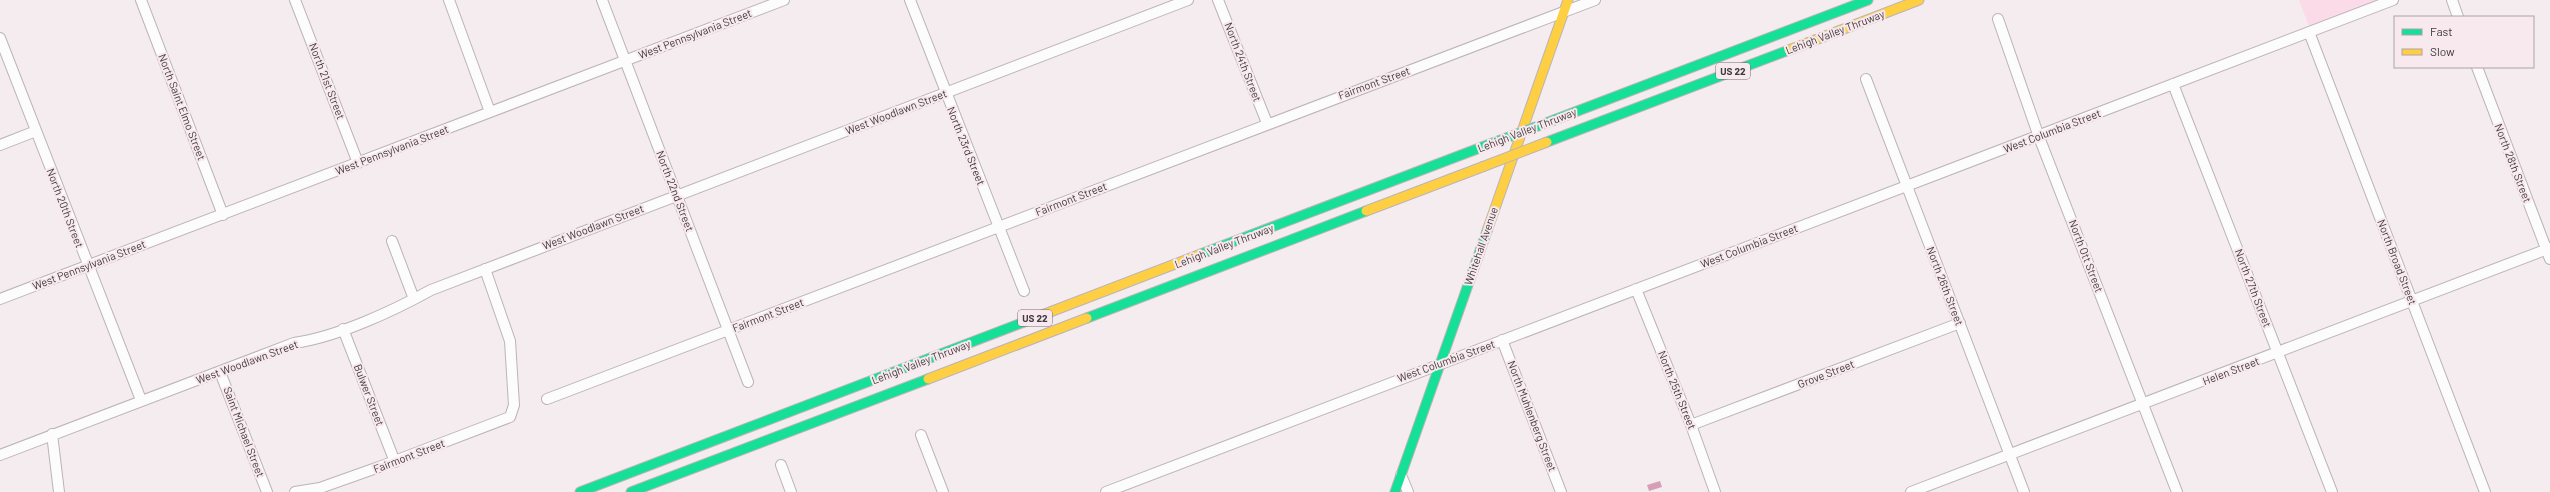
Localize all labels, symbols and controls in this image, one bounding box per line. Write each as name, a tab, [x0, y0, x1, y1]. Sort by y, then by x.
street label: West Pennsylvania Street	[636, 6, 753, 61]
street label: Lehigh Valley Thruway	[1783, 7, 1886, 56]
legend	[2394, 16, 2534, 68]
street label: North 24th Street	[1222, 20, 1265, 103]
text: Fast	[2430, 24, 2453, 38]
street label: North 21st Street	[307, 41, 348, 121]
text: Slow	[2430, 44, 2455, 58]
street label: North Saint Elmo Street	[156, 52, 209, 162]
road number: US 22	[1716, 63, 1750, 79]
street label: Fairmont Street	[1336, 64, 1412, 102]
street label: West Woodlawn Street	[843, 86, 948, 137]
street label: North 23rd Street	[945, 105, 988, 187]
street label: Lehigh Valley Thruway	[1475, 105, 1578, 154]
street label: West Columbia Street	[2001, 106, 2102, 155]
street label: West Pennsylvania Street	[333, 122, 450, 177]
street label: North 28th Street	[2492, 122, 2534, 204]
street label: North 22nd Street	[654, 149, 697, 233]
street label: North 20th Street	[44, 166, 87, 249]
street label: Fairmont Street	[1033, 179, 1108, 218]
street label: West Woodlawn Street	[540, 201, 645, 252]
street label: Whitehall Avenue	[1461, 205, 1500, 287]
street label: North Broad Street	[2375, 217, 2420, 306]
street label: North Ott Street	[2067, 218, 2106, 294]
street label: Lehigh Valley Thruway	[1172, 221, 1275, 270]
street label: West Columbia Street	[1698, 221, 1799, 270]
street label: West Pennsylvania Street	[30, 237, 147, 292]
street label: North 26th Street	[1924, 245, 1966, 327]
street label: North 27th Street	[2233, 247, 2274, 329]
street label: Fairmont Street	[730, 295, 805, 334]
road number: US 22	[1018, 310, 1052, 326]
street label: West Woodlawn Street	[194, 337, 300, 386]
street label: Lehigh Valley Thruway	[869, 337, 972, 386]
street label: West Columbia Street	[1395, 337, 1497, 384]
street label: North 25th Street	[1656, 349, 1699, 431]
street label: Helen Street	[2201, 354, 2261, 387]
street label: Grove Street	[1796, 357, 1856, 390]
street label: North Muhlenberg Street	[1505, 359, 1560, 473]
street label: Bulwer Street	[352, 362, 387, 427]
street label: Saint Michael Street	[221, 385, 268, 479]
street label: Fairmont Street	[371, 436, 446, 475]

